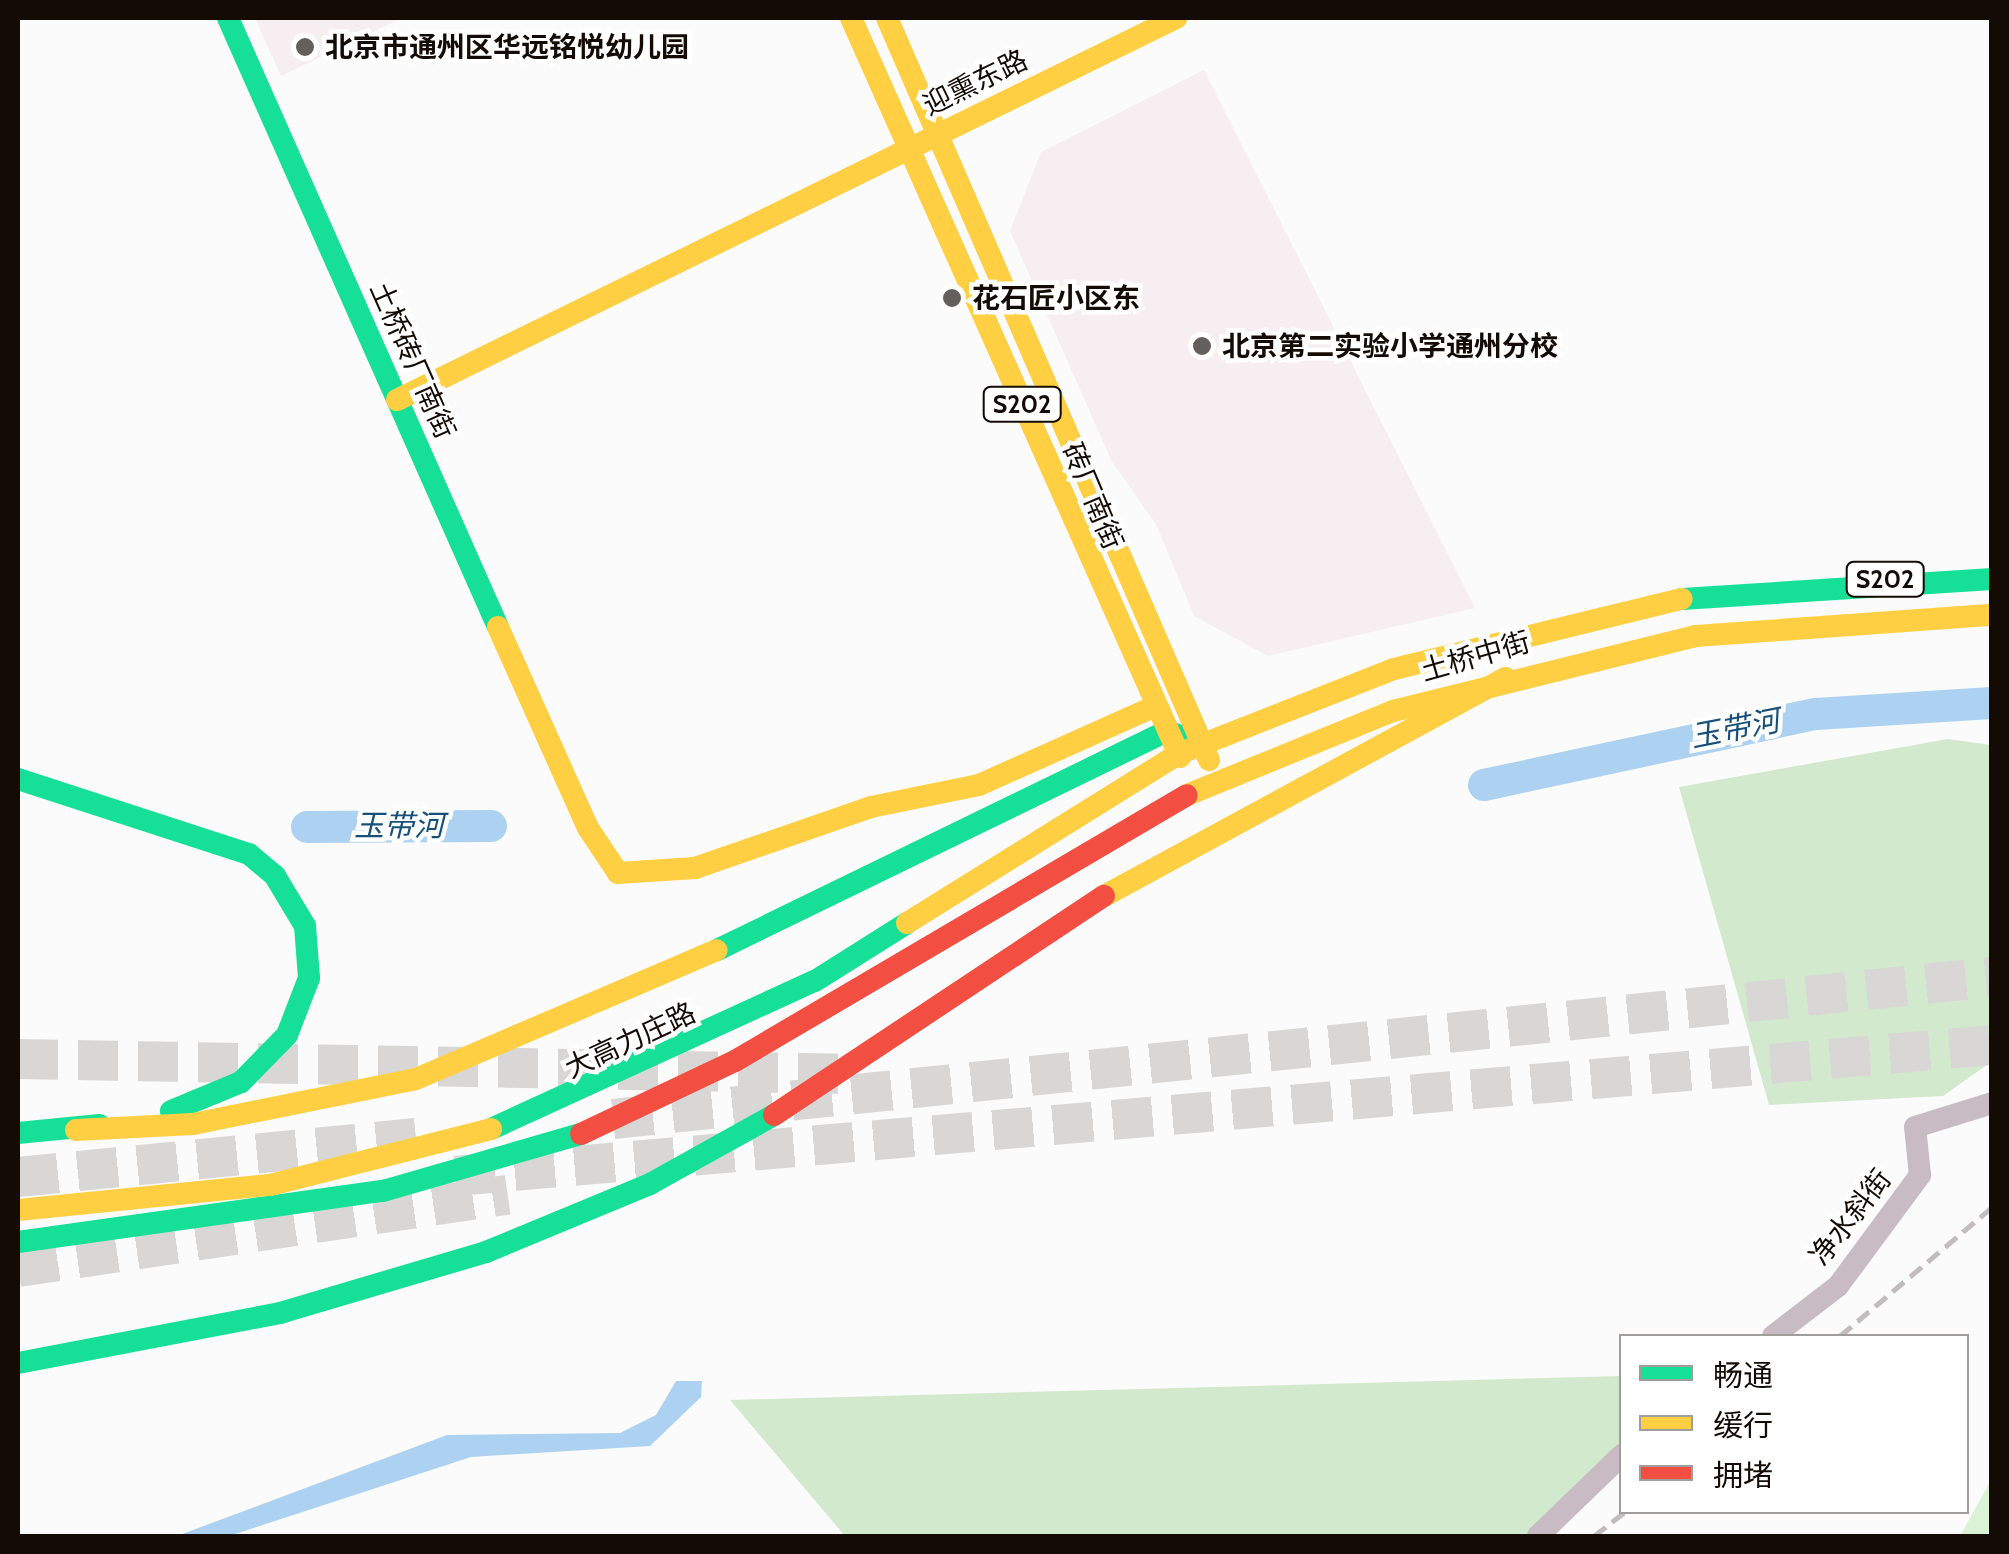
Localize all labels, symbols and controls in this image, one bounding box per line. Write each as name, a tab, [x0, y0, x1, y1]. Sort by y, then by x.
place label: 北京市通州区华远铭悦幼儿园	[325, 30, 689, 64]
marker: 北京市通州区华远铭悦幼儿园	[294, 36, 316, 58]
street label: 迎熏东路	[917, 42, 1033, 122]
street label: 土桥砖厂南街	[363, 276, 463, 444]
place label: 花石匠小区东	[972, 281, 1140, 315]
marker: 花石匠小区东	[941, 287, 963, 309]
place label: 北京第二实验小学通州分校	[1222, 329, 1558, 363]
marker: 北京第二实验小学通州分校	[1191, 335, 1213, 357]
road number: S202	[982, 384, 1062, 424]
street label: 砖厂南街	[1056, 438, 1130, 554]
road number: S202	[1845, 559, 1925, 599]
street label: 土桥中街	[1417, 624, 1533, 688]
water label: 玉带河	[1687, 703, 1783, 755]
water label: 玉带河	[354, 808, 444, 844]
street label: 大高力庄路	[559, 995, 701, 1085]
street label: 净水斜街	[1802, 1163, 1898, 1271]
legend	[1619, 1334, 1969, 1514]
text: 畅通	[1713, 1357, 1773, 1394]
text: 缓行	[1713, 1407, 1773, 1444]
text: 拥堵	[1713, 1457, 1773, 1494]

